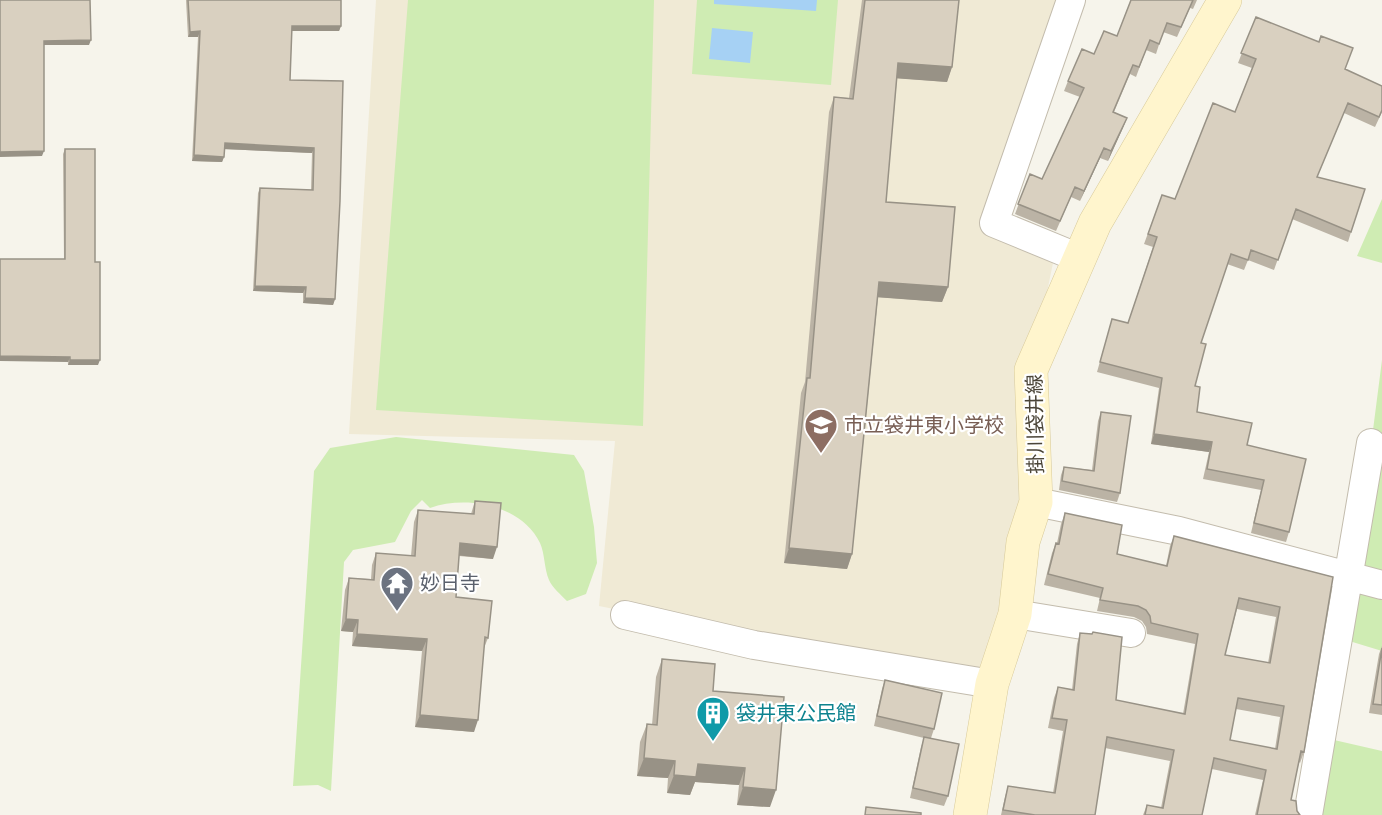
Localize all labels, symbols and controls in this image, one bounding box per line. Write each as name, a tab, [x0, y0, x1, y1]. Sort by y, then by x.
street label: 掛川袋井線	[1022, 374, 1048, 474]
school or university icon: 市立袋井東小学校	[803, 407, 839, 454]
place label: 市立袋井東小学校	[844, 413, 1004, 437]
temple icon: 妙日寺	[379, 565, 415, 612]
place label: 妙日寺	[420, 571, 480, 595]
building icon: 袋井東公民館	[695, 695, 731, 742]
place label: 袋井東公民館	[736, 701, 856, 725]

